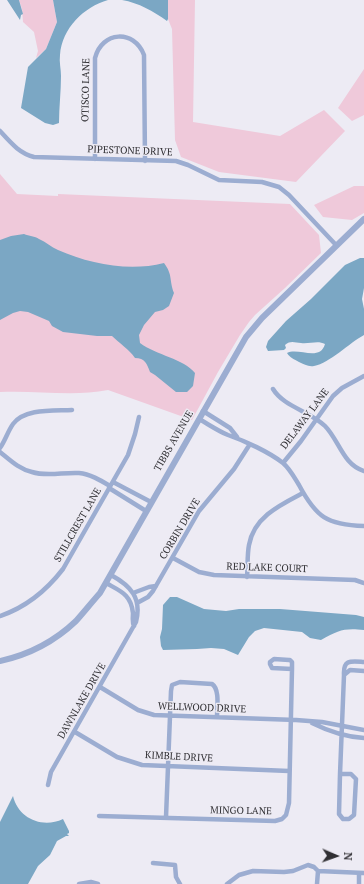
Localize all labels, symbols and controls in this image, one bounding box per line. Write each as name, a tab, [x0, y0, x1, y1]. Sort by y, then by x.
street label: OTISCO LANE	[79, 58, 93, 122]
street label: PIPESTONE DRIVE	[87, 144, 173, 158]
street label: DELAWAY LANE	[278, 386, 332, 452]
street label: TIBBS AVENUE	[152, 409, 196, 473]
street label: STILLCREST LANE	[52, 486, 104, 564]
street label: CORBIN DRIVE	[157, 496, 203, 562]
street label: RED LAKE COURT	[226, 561, 308, 575]
street label: DAWNLAKE DRIVE	[55, 661, 109, 741]
street label: WELLWOOD DRIVE	[158, 700, 246, 716]
street label: KIMBLE DRIVE	[145, 749, 213, 765]
street label: MINGO LANE	[210, 804, 272, 818]
north arrow	[316, 836, 356, 876]
text: N	[341, 852, 355, 861]

